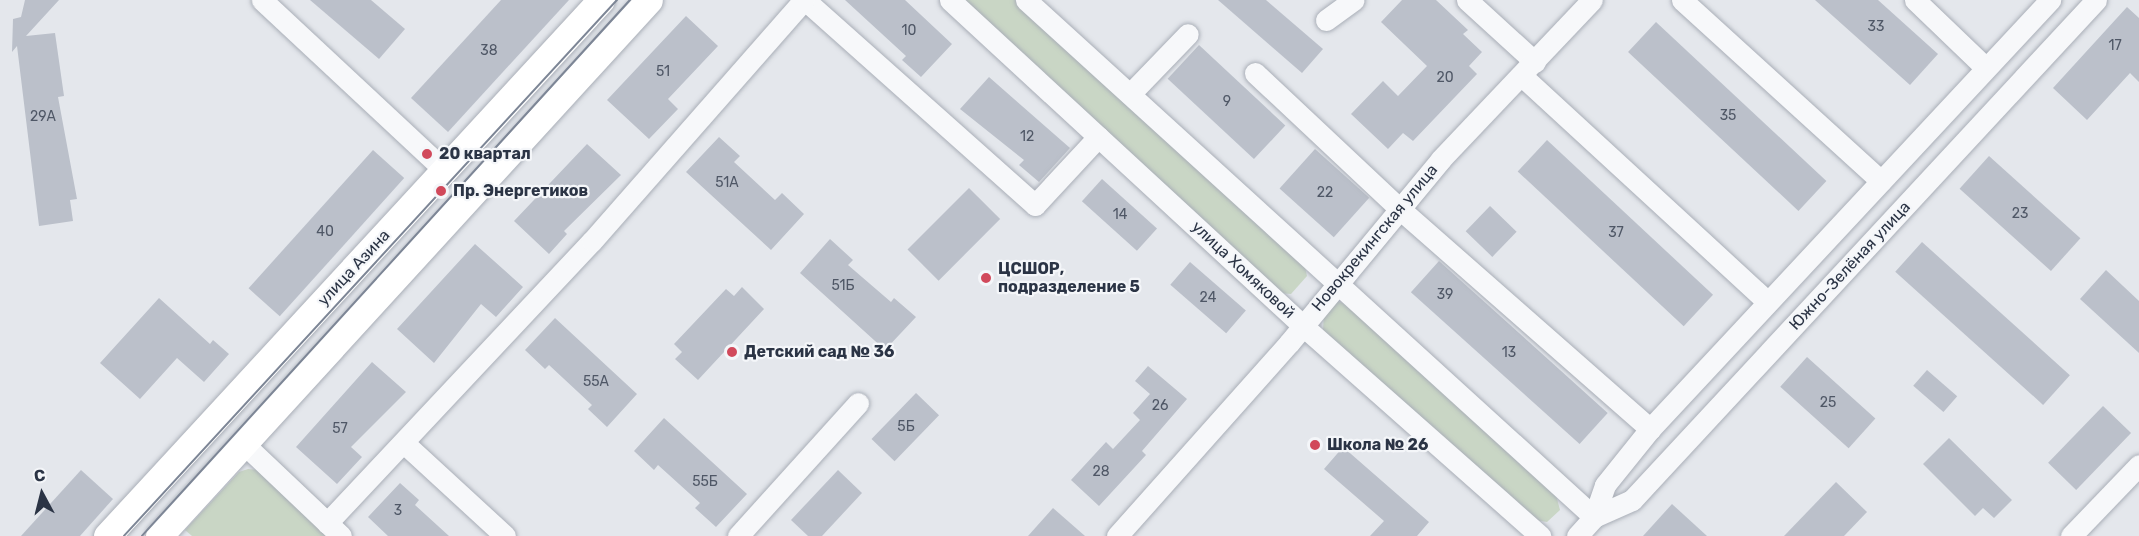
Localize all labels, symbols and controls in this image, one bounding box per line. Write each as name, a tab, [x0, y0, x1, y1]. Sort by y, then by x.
house number: 33	[1868, 19, 1884, 35]
house number: 10	[902, 23, 916, 39]
house number: 17	[2108, 38, 2122, 54]
house number: 38	[480, 43, 498, 59]
house number: 51	[656, 64, 670, 80]
house number: 20	[1436, 70, 1454, 86]
house number: 9	[1223, 94, 1231, 110]
house number: 35	[1720, 108, 1736, 124]
house number: 29А	[30, 109, 56, 125]
house number: 12	[1020, 129, 1034, 145]
place label: 20 квартал	[439, 144, 531, 164]
marker: 20 квартал	[420, 147, 434, 161]
street label: Новокрекингская улица	[1308, 161, 1442, 315]
house number: 51А	[715, 175, 739, 191]
place label: Пр. Энергетиков	[453, 181, 588, 201]
marker: Пр. Энергетиков	[434, 184, 448, 198]
house number: 22	[1317, 185, 1333, 201]
street label: Южно-Зелёная улица	[1785, 198, 1915, 334]
house number: 23	[2012, 206, 2028, 222]
house number: 14	[1113, 207, 1127, 223]
street label: улица Хомяковой	[1187, 217, 1299, 323]
house number: 40	[316, 224, 334, 240]
house number: 37	[1608, 225, 1624, 241]
street label: улица Азина	[314, 226, 394, 310]
place label: ЦСШОР, подразделение 5	[998, 259, 1140, 297]
marker: ЦСШОР, подразделение 5	[979, 271, 993, 285]
house number: 51Б	[831, 278, 855, 294]
house number: 39	[1437, 287, 1453, 303]
house number: 24	[1200, 290, 1216, 306]
place label: Детский сад № 36	[744, 342, 894, 362]
marker: Детский сад № 36	[725, 345, 739, 359]
house number: 13	[1502, 345, 1516, 361]
house number: 55А	[583, 374, 609, 390]
house number: 25	[1820, 395, 1836, 411]
house number: 26	[1152, 398, 1168, 414]
house number: 5Б	[897, 419, 915, 435]
house number: 57	[332, 421, 348, 437]
place label: Школа № 26	[1327, 435, 1428, 455]
marker: Школа № 26	[1308, 438, 1322, 452]
north arrow	[12, 464, 72, 524]
house number: 28	[1092, 464, 1110, 480]
text: С	[33, 466, 46, 486]
house number: 55Б	[692, 474, 718, 490]
house number: 3	[394, 503, 402, 519]

